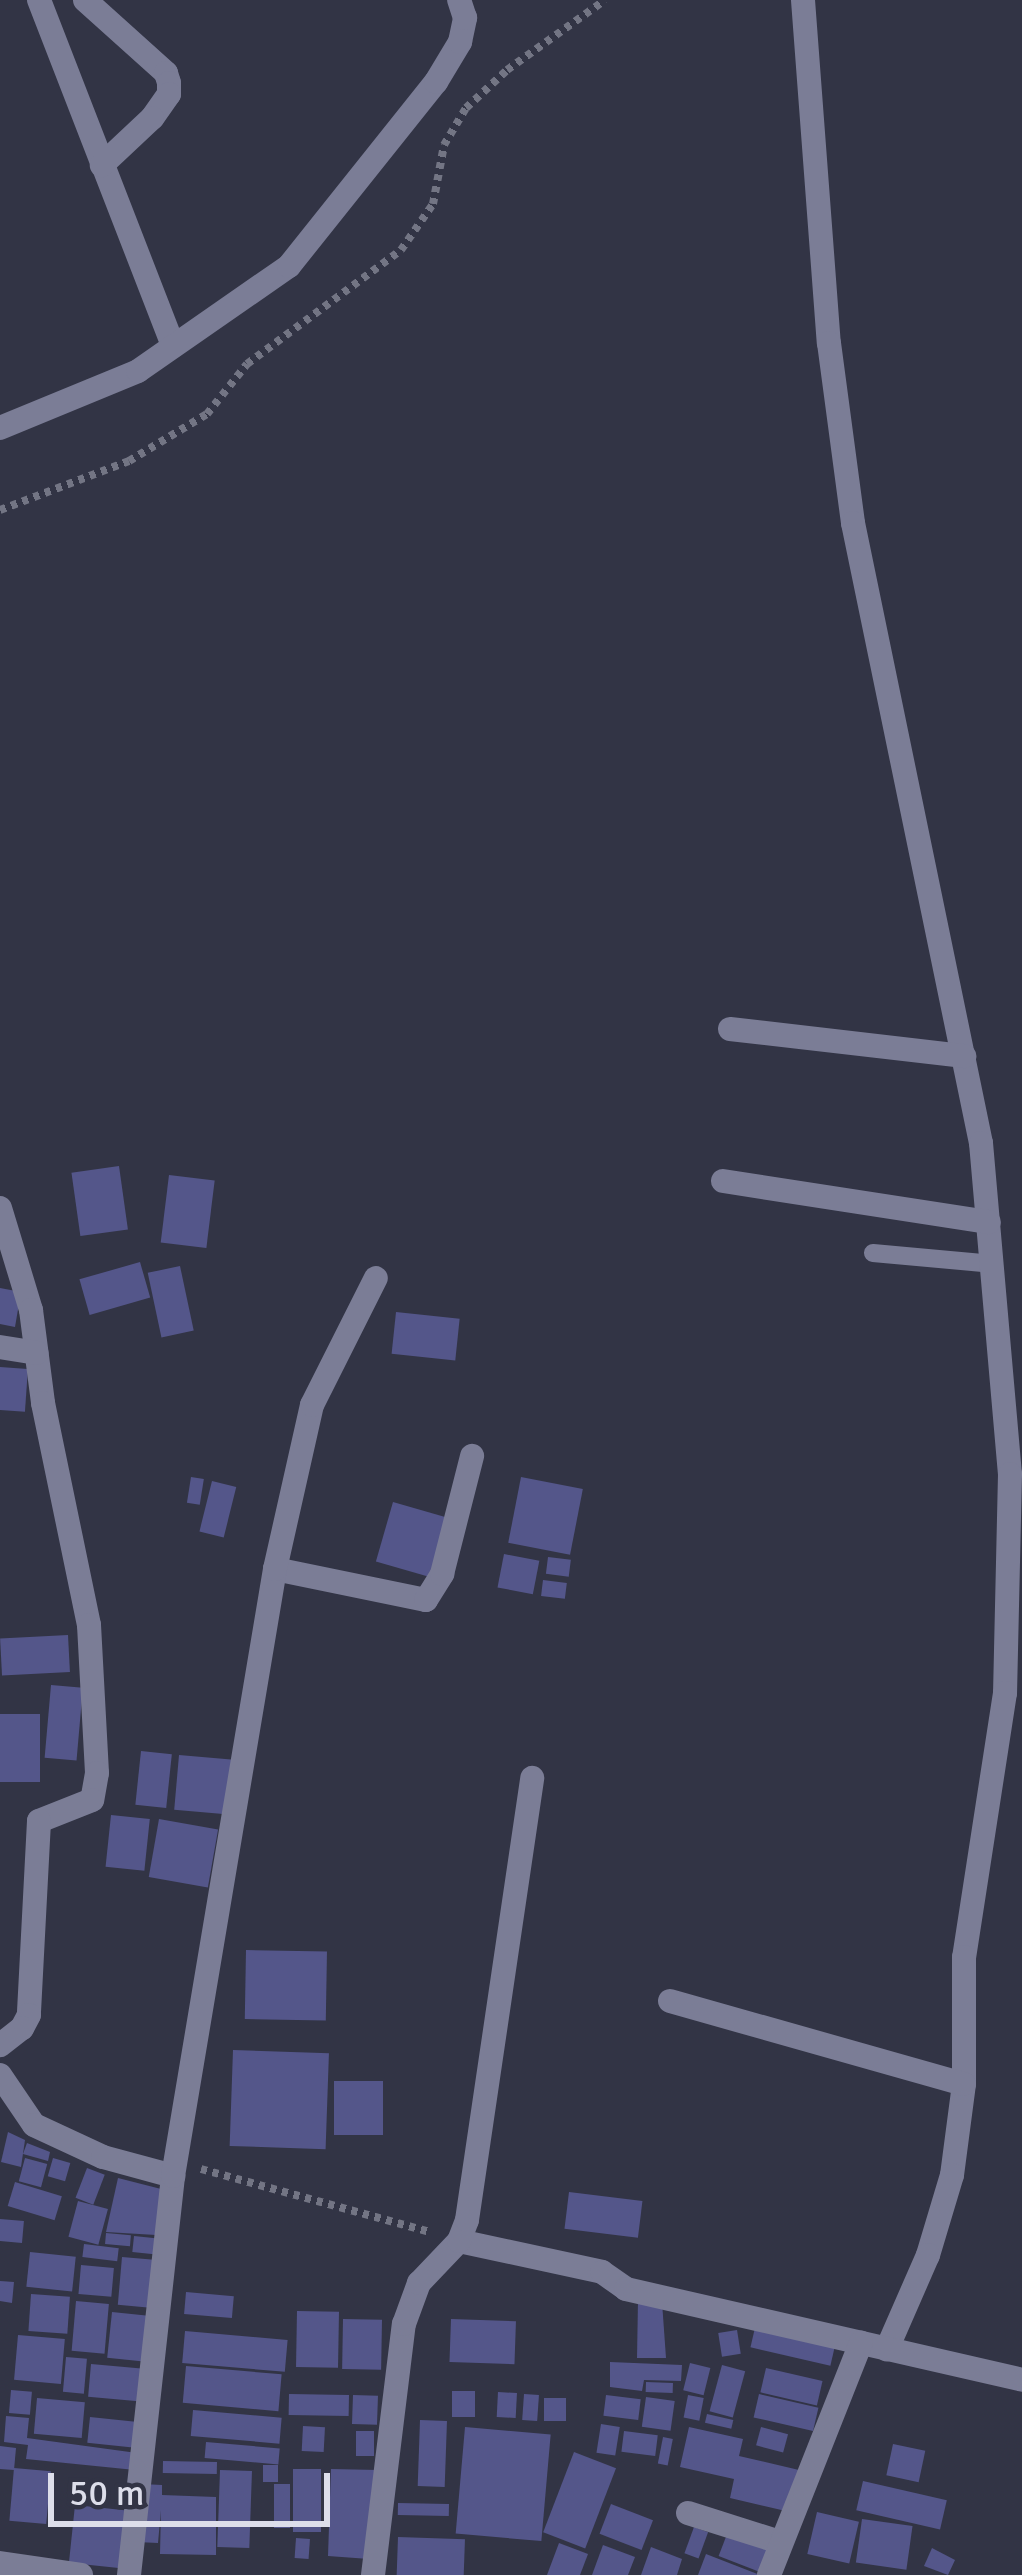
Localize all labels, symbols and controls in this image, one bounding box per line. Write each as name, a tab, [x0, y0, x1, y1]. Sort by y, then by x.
scale bar	[54, 2449, 336, 2523]
text: 50 m	[69, 2471, 145, 2516]

